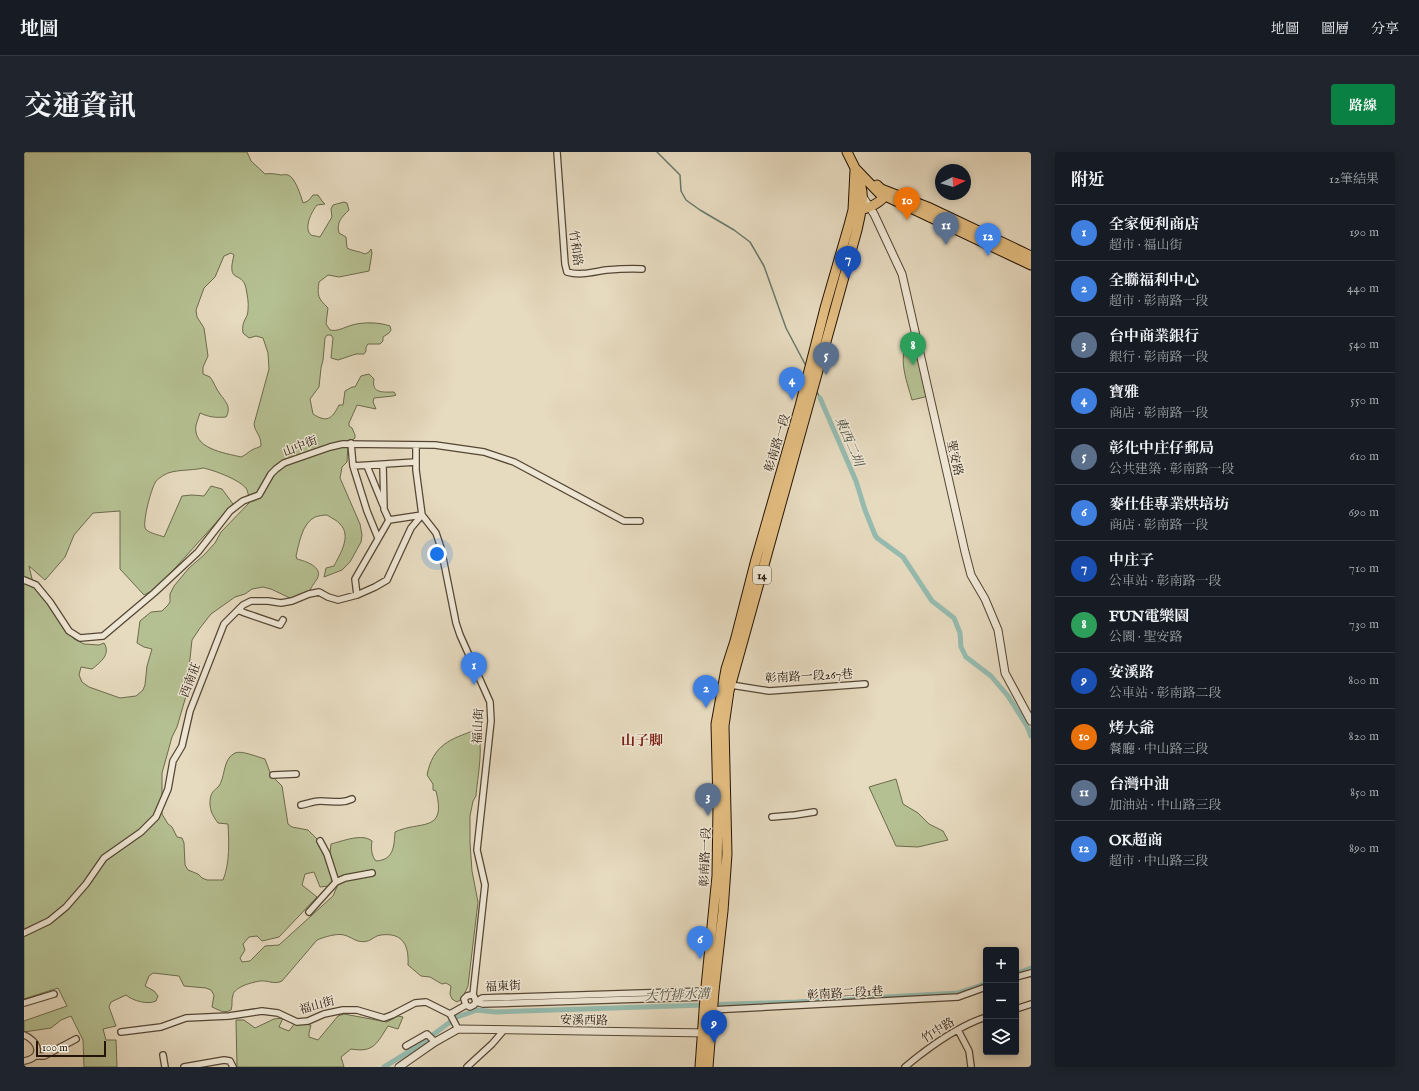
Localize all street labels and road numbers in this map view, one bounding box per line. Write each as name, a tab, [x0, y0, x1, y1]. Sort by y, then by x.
street label: 竹和路	[566, 229, 585, 267]
street label: 彰南路一段	[762, 412, 793, 474]
street label: 山中街	[281, 433, 321, 460]
street label: 聖安路	[943, 439, 966, 477]
road number: 14	[753, 566, 771, 584]
street label: 西南莊	[177, 661, 204, 700]
street label: 彰南路一段267巷	[765, 667, 854, 686]
street label: 福山街	[470, 707, 487, 744]
street label: 彰南路一段	[697, 827, 714, 887]
street label: 福東街	[485, 978, 522, 995]
street label: 彰南路二段1巷	[806, 984, 884, 1003]
street label: 福山街	[298, 993, 337, 1018]
street label: 安溪西路	[560, 1013, 608, 1028]
street label: 竹中路	[919, 1015, 958, 1046]

